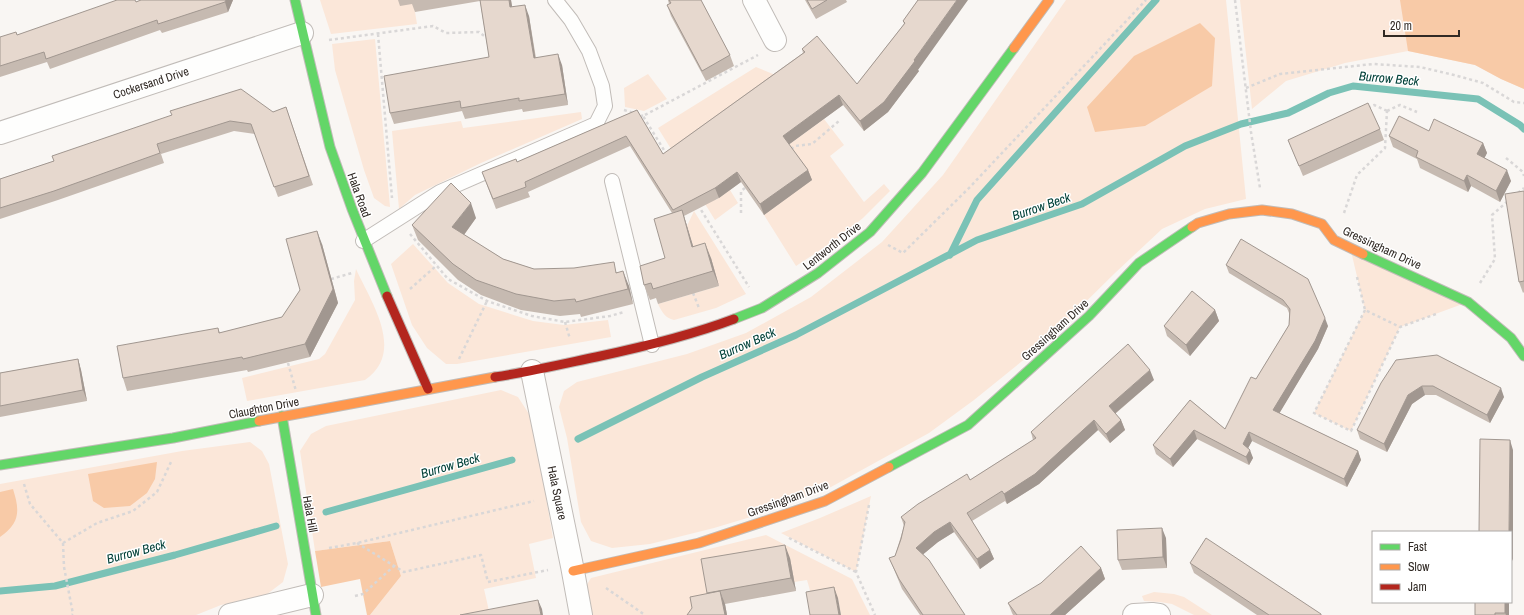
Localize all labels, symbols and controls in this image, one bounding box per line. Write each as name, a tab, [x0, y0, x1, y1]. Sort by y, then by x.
scale bar	[1384, 12, 1459, 38]
text: 20 m	[1390, 18, 1412, 34]
street label: Cockersand Drive	[111, 63, 191, 103]
water label: Burrow Beck	[1358, 67, 1420, 90]
street label: Hala Road	[344, 170, 374, 220]
water label: Burrow Beck	[1010, 188, 1073, 224]
street label: Lentworth Drive	[800, 218, 864, 274]
street label: Gressingham Drive	[1340, 223, 1424, 273]
street label: Gressingham Drive	[1018, 296, 1092, 364]
water label: Burrow Beck	[716, 323, 779, 364]
street label: Claughton Drive	[228, 393, 300, 423]
water label: Burrow Beck	[419, 449, 482, 482]
street label: Hala Square	[543, 465, 571, 521]
street label: Gressingham Drive	[745, 477, 831, 521]
street label: Hala Hill	[299, 494, 321, 534]
legend	[1372, 531, 1512, 603]
water label: Burrow Beck	[105, 535, 168, 568]
text: Fast	[1408, 539, 1427, 555]
text: Slow	[1408, 559, 1430, 575]
text: Jam	[1408, 579, 1427, 595]

